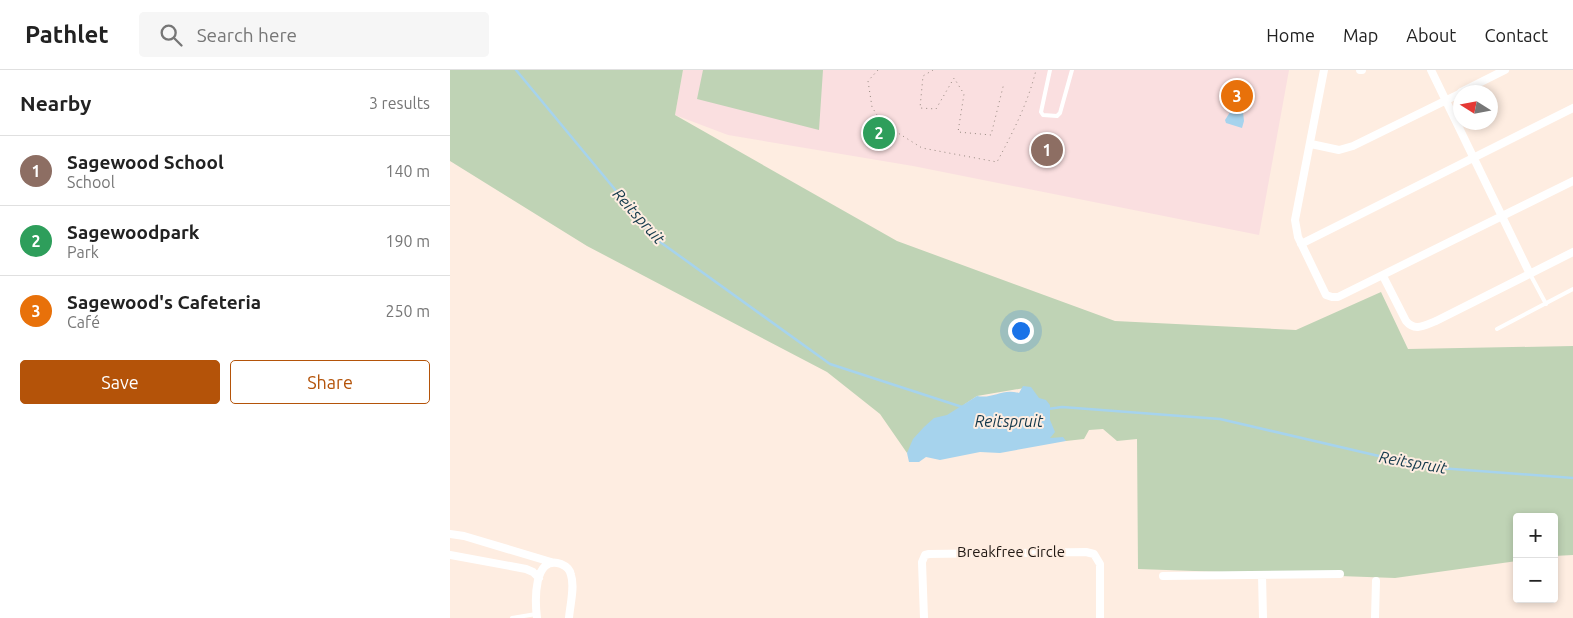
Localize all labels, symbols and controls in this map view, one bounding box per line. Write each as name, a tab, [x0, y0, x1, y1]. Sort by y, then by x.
search box	[139, 12, 489, 57]
text: Pathlet	[25, 21, 109, 48]
icon: search	[157, 21, 185, 49]
text: Search here	[197, 24, 297, 46]
text: Home	[1266, 25, 1315, 45]
text: Map	[1343, 25, 1378, 45]
text: About	[1406, 25, 1456, 45]
text: Contact	[1484, 25, 1548, 45]
pin: 3	[1221, 77, 1253, 115]
north arrow	[1453, 85, 1498, 130]
text: Nearby	[20, 91, 91, 115]
text: 3 results	[369, 94, 430, 112]
pin: 2	[863, 114, 895, 152]
pin: 1	[1031, 131, 1063, 169]
text: Sagewood School	[67, 151, 224, 173]
text: 1	[31, 162, 41, 180]
text: 140 m	[385, 162, 430, 180]
text: School	[67, 173, 115, 191]
water label: Reitspruit	[609, 185, 669, 248]
text: Sagewoodpark	[67, 221, 200, 243]
text: 2	[31, 232, 41, 250]
text: 190 m	[385, 232, 430, 250]
text: Park	[67, 243, 99, 261]
text: Sagewood's Cafeteria	[67, 291, 261, 313]
text: 3	[31, 302, 41, 320]
text: 250 m	[385, 302, 430, 320]
text: Café	[67, 313, 100, 331]
your location	[1008, 318, 1034, 344]
button: Save	[20, 360, 220, 404]
button: Share	[230, 360, 430, 404]
water label: Reitspruit	[975, 412, 1044, 430]
water label: Reitspruit	[1378, 447, 1449, 477]
map controls	[1513, 513, 1558, 603]
button: +	[1513, 513, 1558, 558]
street label: Breakfree Circle	[957, 543, 1065, 560]
button: −	[1513, 558, 1558, 603]

